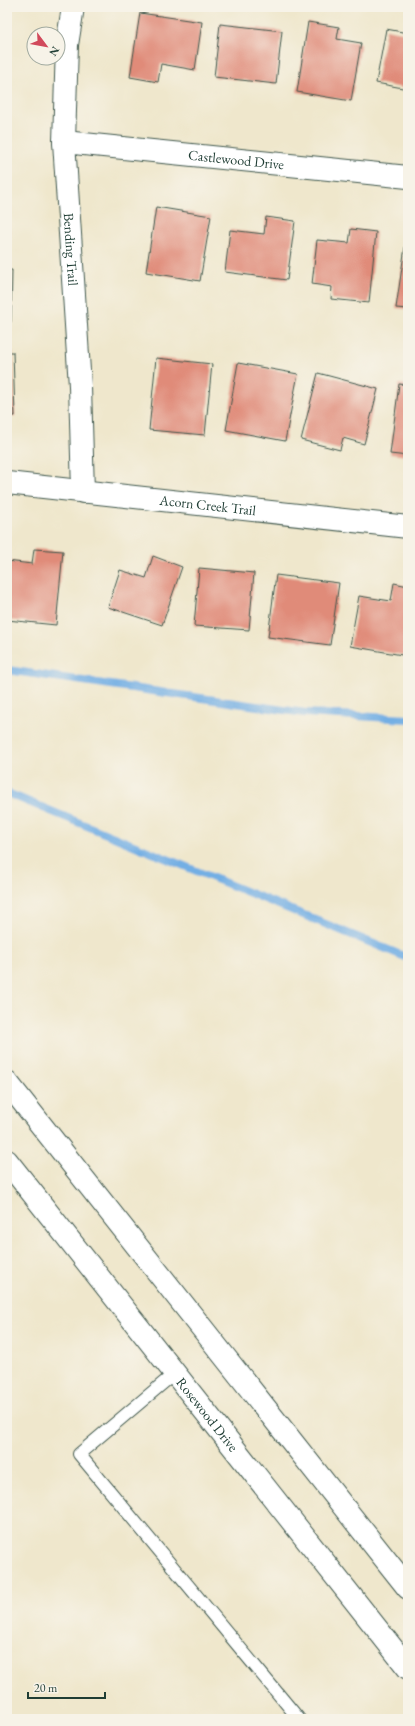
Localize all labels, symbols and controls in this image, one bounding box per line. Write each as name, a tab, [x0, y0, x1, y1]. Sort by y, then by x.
north arrow	[26, 26, 66, 66]
text: N	[46, 44, 63, 59]
street label: Castlewood Drive	[187, 146, 285, 173]
street label: Bending Trail	[60, 212, 82, 287]
street label: Acorn Creek Trail	[158, 491, 258, 519]
street label: Rosewood Drive	[172, 1373, 243, 1456]
scale bar	[28, 1674, 105, 1700]
text: 20 m	[34, 1680, 58, 1696]

